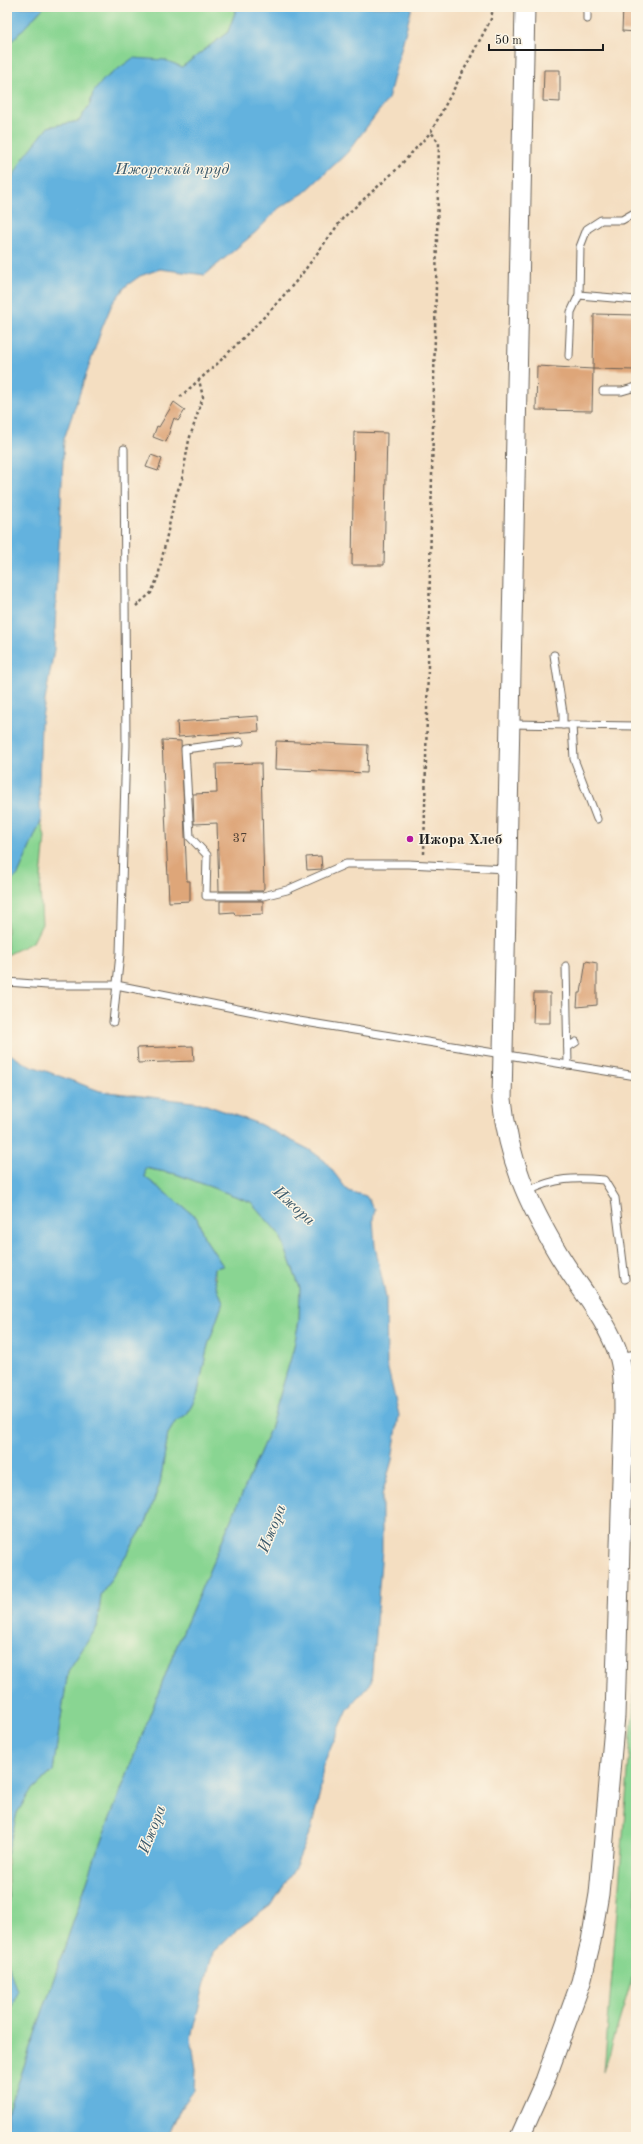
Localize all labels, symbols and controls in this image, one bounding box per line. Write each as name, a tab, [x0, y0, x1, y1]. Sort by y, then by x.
scale bar	[489, 26, 603, 52]
text: 50 m	[495, 34, 522, 47]
water label: Ижорский пруд	[114, 162, 229, 178]
house number: 37	[232, 832, 248, 845]
place label: Ижора Хлеб	[418, 833, 502, 848]
marker: Ижора Хлеб	[405, 834, 415, 844]
water label: Ижора	[269, 1183, 318, 1230]
water label: Ижора	[256, 1502, 290, 1556]
water label: Ижора	[136, 1803, 170, 1857]

